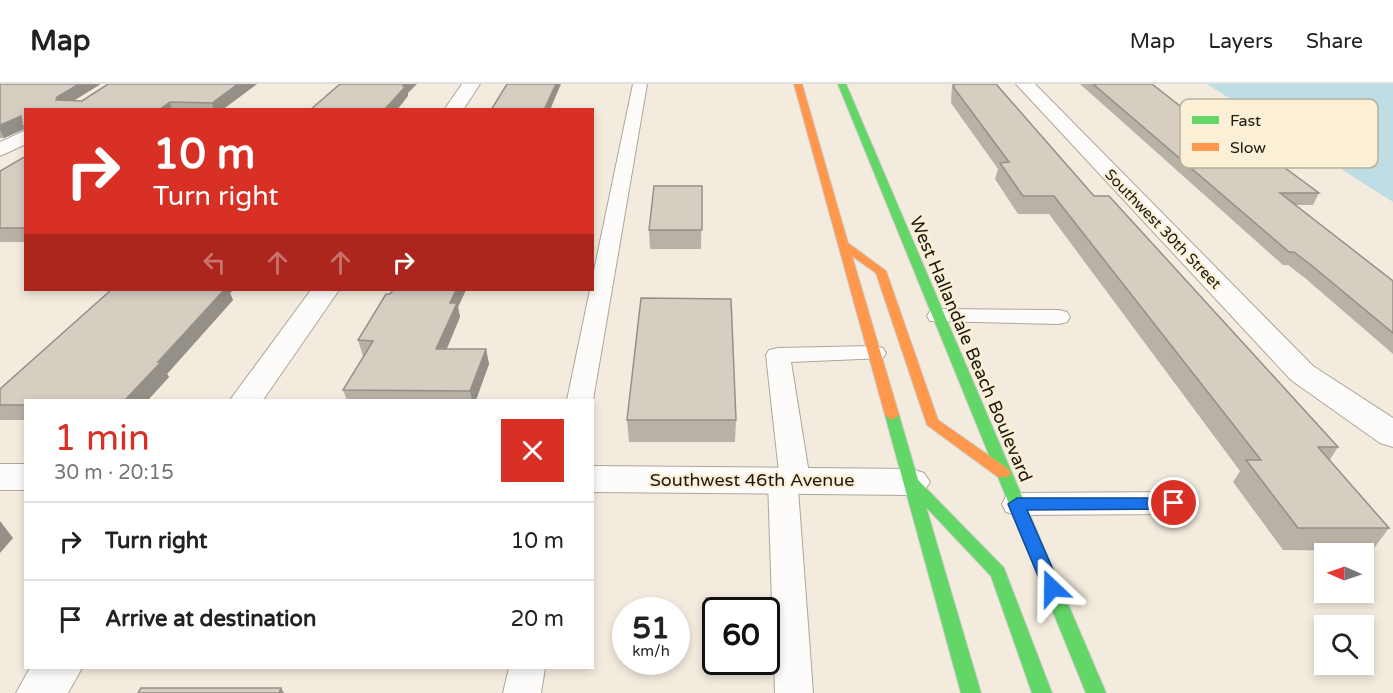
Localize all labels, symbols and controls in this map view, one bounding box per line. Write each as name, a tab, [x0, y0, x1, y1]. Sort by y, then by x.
text: Map	[30, 24, 90, 58]
text: Map	[1130, 29, 1175, 54]
text: Layers	[1208, 29, 1273, 54]
text: Share	[1306, 29, 1363, 54]
legend	[1180, 99, 1378, 168]
text: Fast	[1230, 111, 1261, 131]
text: 10 m	[153, 129, 255, 180]
icon: right	[54, 132, 132, 210]
text: Slow	[1230, 138, 1266, 158]
street label: Southwest 30th Street	[1101, 165, 1225, 293]
text: Turn right	[153, 180, 279, 213]
street label: West Hallandale Beach Boulevard	[905, 213, 1037, 485]
icon: left	[198, 246, 231, 279]
icon: ahead	[261, 246, 294, 279]
icon: ahead	[324, 246, 357, 279]
icon: right	[387, 246, 420, 279]
text: 1 min	[54, 417, 150, 460]
button: close	[501, 419, 564, 482]
text: 30 m · 20:15	[54, 461, 174, 485]
street label: Southwest 46th Avenue	[650, 469, 854, 491]
pin	[1148, 477, 1199, 528]
icon: arrive	[1157, 486, 1190, 519]
icon: right	[54, 525, 87, 558]
text: Turn right	[105, 528, 207, 554]
text: 10 m	[510, 528, 564, 554]
north arrow	[1314, 543, 1374, 603]
map controls	[1314, 543, 1374, 675]
position arrow	[1020, 556, 1084, 620]
speed limit sign: 60	[702, 597, 780, 675]
icon: arrive	[54, 603, 87, 636]
text: Arrive at destination	[105, 606, 316, 632]
text: 20 m	[510, 606, 564, 632]
text: 51	[632, 610, 670, 647]
button: search	[1314, 615, 1374, 675]
text: km/h	[632, 642, 670, 660]

